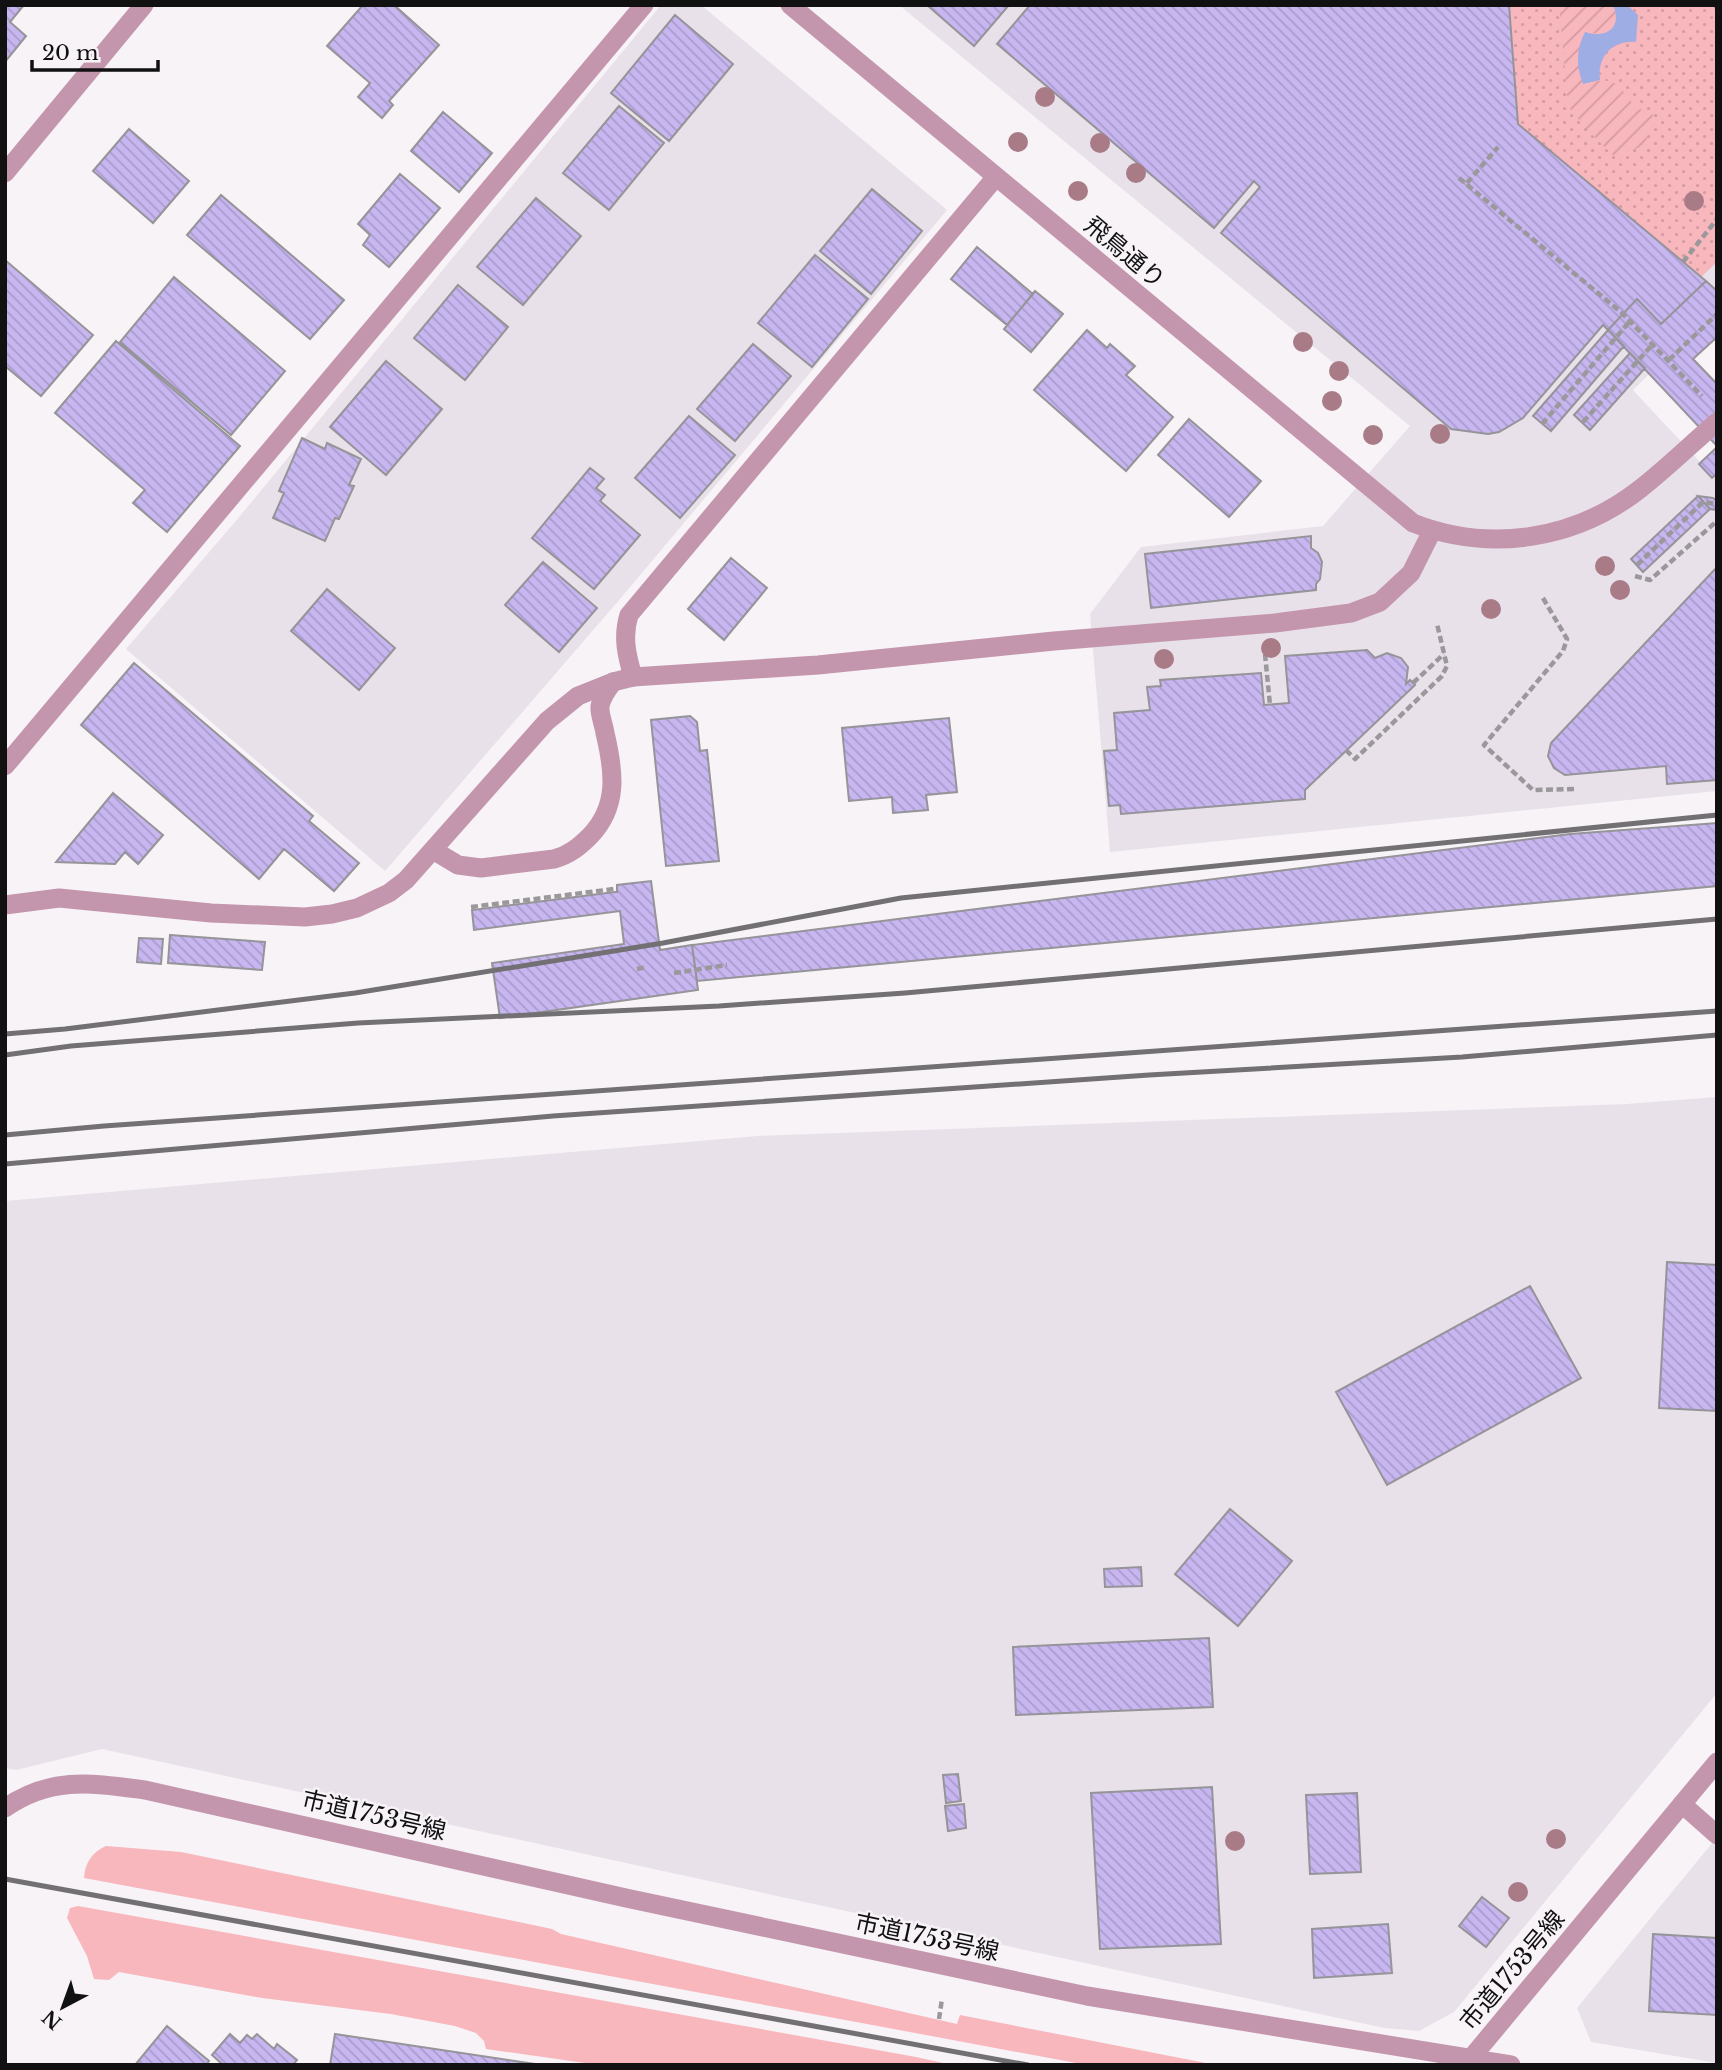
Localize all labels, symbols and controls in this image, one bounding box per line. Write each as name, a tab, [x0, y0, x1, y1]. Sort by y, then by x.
scale bar	[32, 28, 158, 72]
text: 20 m	[42, 40, 99, 66]
street label: 飛鳥通り	[1079, 210, 1171, 294]
street label: 市道1753号線	[299, 1784, 449, 1846]
street label: 市道1753号線	[1454, 1904, 1570, 2036]
street label: 市道1753号線	[852, 1908, 1002, 1966]
north arrow	[28, 1972, 98, 2042]
text: N	[38, 2005, 66, 2034]

